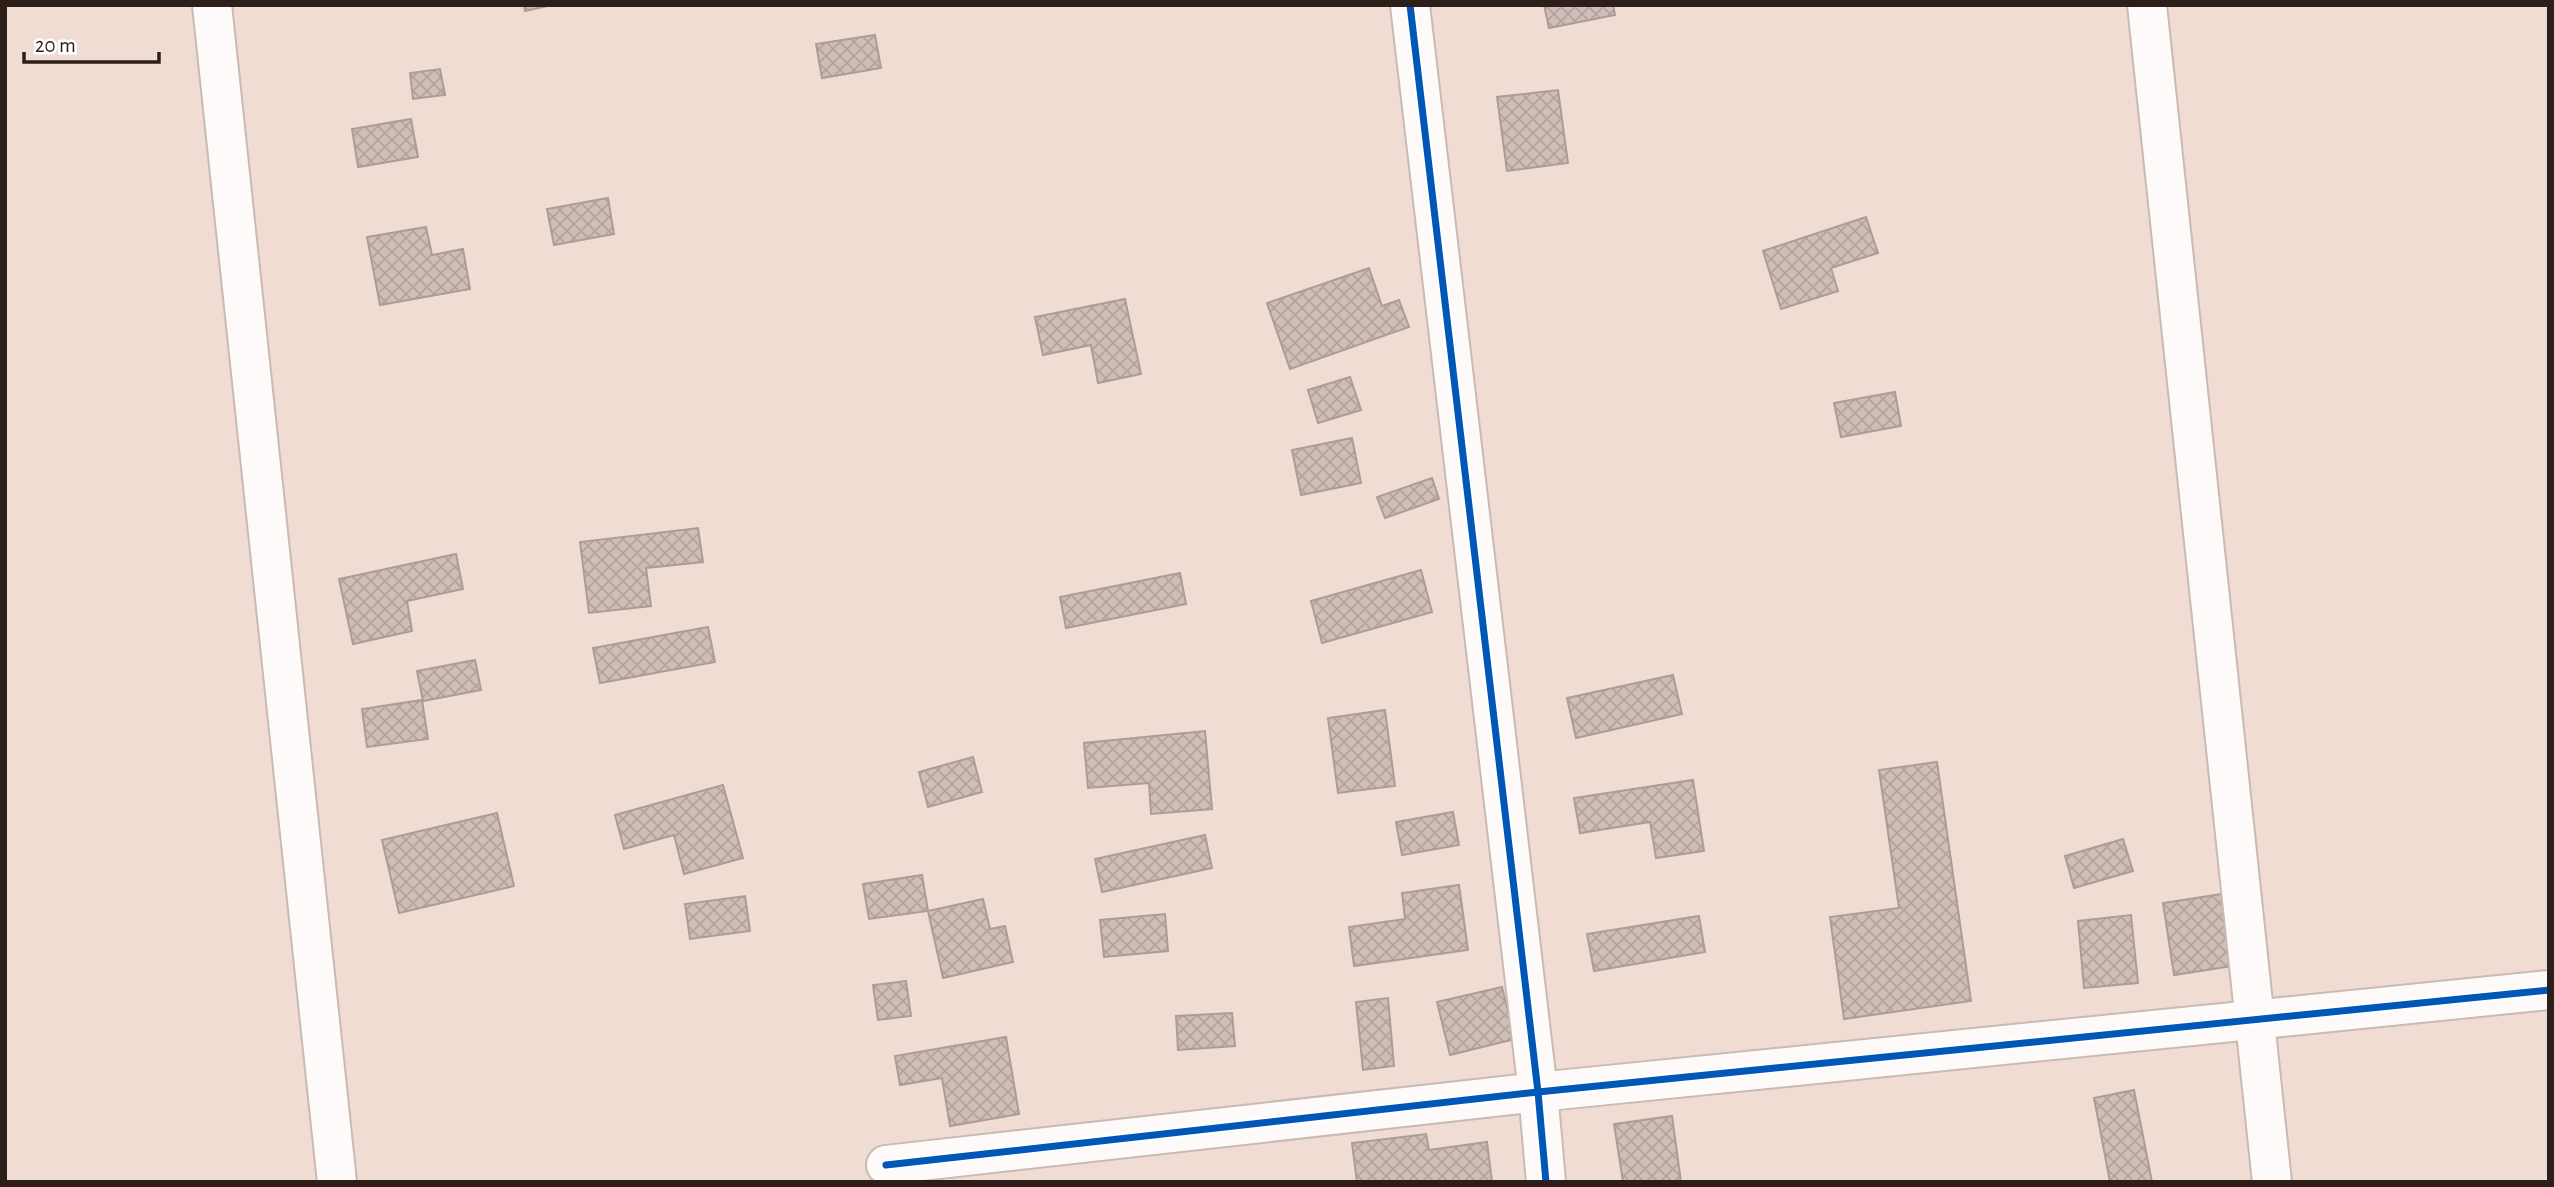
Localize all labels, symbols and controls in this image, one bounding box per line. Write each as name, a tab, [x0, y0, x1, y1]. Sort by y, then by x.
scale bar	[24, 21, 159, 65]
text: 20 m	[35, 35, 76, 56]

